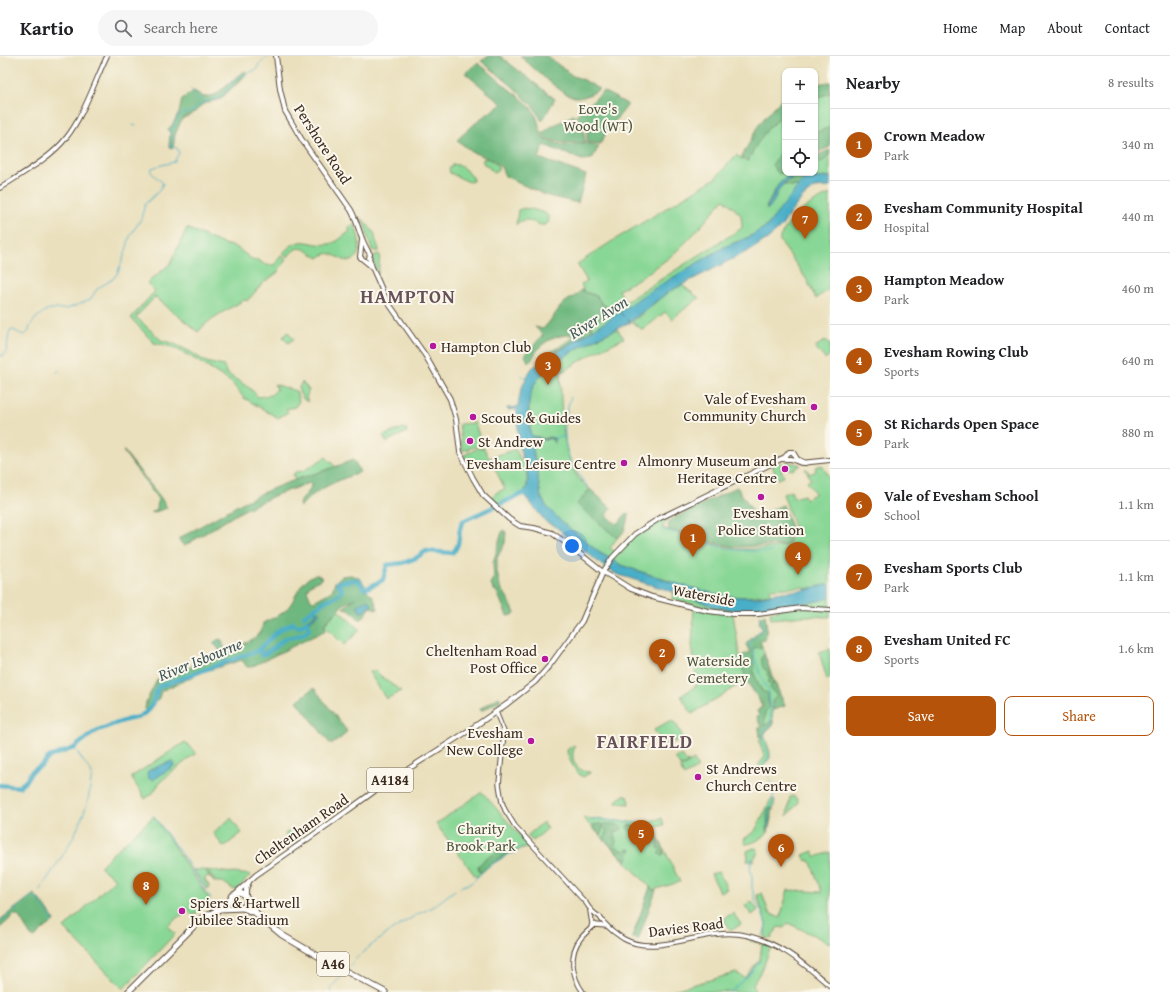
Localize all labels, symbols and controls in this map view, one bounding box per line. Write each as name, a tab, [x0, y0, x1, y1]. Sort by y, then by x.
search box	[98, 10, 378, 46]
text: Kartio	[20, 14, 74, 42]
icon: search	[112, 17, 134, 39]
text: Search here	[144, 17, 218, 38]
text: Home	[943, 18, 978, 38]
text: Map	[1000, 18, 1025, 38]
text: About	[1047, 18, 1083, 38]
text: Contact	[1105, 18, 1150, 38]
map controls	[782, 68, 818, 176]
button: +	[782, 68, 818, 104]
text: Nearby	[846, 70, 900, 95]
text: 8 results	[1108, 73, 1154, 92]
park label: Eove's Wood (WT)	[563, 98, 633, 136]
street label: Pershore Road	[289, 100, 357, 188]
button: −	[782, 104, 818, 140]
text: Crown Meadow	[884, 125, 985, 146]
text: 1	[856, 135, 862, 154]
text: 340 m	[1122, 135, 1154, 154]
button: locate	[782, 140, 818, 176]
text: Park	[884, 146, 909, 165]
text: Evesham Community Hospital	[884, 197, 1083, 218]
pin: 7	[792, 206, 818, 239]
text: 2	[856, 207, 862, 226]
text: 440 m	[1122, 207, 1154, 226]
text: Hospital	[884, 218, 929, 237]
text: Hampton Meadow	[884, 269, 1004, 290]
text: 3	[856, 279, 862, 298]
text: 460 m	[1122, 279, 1154, 298]
district label: HAMPTON	[360, 282, 456, 310]
water label: River Avon	[563, 289, 632, 345]
text: Park	[884, 290, 909, 309]
place label: Hampton Club	[441, 336, 532, 357]
marker: Hampton Club	[428, 341, 438, 351]
text: Evesham Rowing Club	[884, 341, 1028, 362]
text: 4	[856, 351, 862, 370]
text: 640 m	[1122, 351, 1154, 370]
pin: 3	[535, 352, 561, 385]
text: Sports	[884, 362, 919, 381]
place label: Vale of Evesham Community Church	[683, 388, 807, 426]
marker: Vale of Evesham Community Church	[809, 402, 819, 412]
place label: Scouts & Guides	[481, 407, 581, 428]
marker: Scouts & Guides	[468, 412, 478, 422]
text: St Richards Open Space	[884, 413, 1039, 434]
text: 5	[856, 423, 862, 442]
text: 880 m	[1122, 423, 1154, 442]
place label: St Andrew	[478, 431, 543, 452]
text: Park	[884, 434, 909, 453]
marker: St Andrew	[465, 436, 475, 446]
place label: Almonry Museum and Heritage Centre	[638, 450, 777, 488]
place label: Evesham Leisure Centre	[466, 453, 616, 474]
marker: Evesham Leisure Centre	[619, 458, 629, 468]
marker: Almonry Museum and Heritage Centre	[780, 464, 790, 474]
text: Vale of Evesham School	[884, 485, 1039, 506]
marker: Evesham Police Station	[756, 492, 766, 502]
text: 6	[856, 495, 862, 514]
text: 1.1 km	[1118, 495, 1154, 514]
place label: Evesham Police Station	[718, 502, 805, 540]
text: School	[884, 506, 920, 525]
pin: 1	[680, 524, 706, 557]
your location	[562, 536, 582, 556]
pin: 4	[785, 542, 811, 575]
text: Evesham Sports Club	[884, 557, 1023, 578]
text: 7	[856, 567, 862, 586]
text: 1.1 km	[1118, 567, 1154, 586]
text: Park	[884, 578, 909, 597]
street label: Waterside	[671, 579, 737, 611]
text: Evesham United FC	[884, 629, 1011, 650]
water label: River Isbourne	[153, 631, 246, 687]
pin: 2	[649, 639, 675, 672]
text: 8	[856, 639, 862, 658]
text: 1.6 km	[1118, 639, 1154, 658]
place label: Cheltenham Road Post Office	[426, 640, 537, 678]
park label: Waterside Cemetery	[687, 650, 749, 688]
text: Sports	[884, 650, 919, 669]
marker: Cheltenham Road Post Office	[540, 654, 550, 664]
button: Save	[846, 696, 996, 736]
button: Share	[1004, 696, 1154, 736]
place label: Evesham New College	[446, 722, 524, 760]
district label: FAIRFIELD	[597, 727, 693, 755]
marker: Evesham New College	[526, 736, 536, 746]
place label: St Andrews Church Centre	[706, 758, 797, 796]
road number: A4184	[367, 768, 413, 792]
marker: St Andrews Church Centre	[693, 772, 703, 782]
street label: Cheltenham Road	[249, 789, 353, 869]
park label: Charity Brook Park	[446, 818, 516, 856]
pin: 5	[628, 820, 654, 853]
pin: 6	[768, 834, 794, 867]
pin: 8	[133, 872, 159, 905]
place label: Spiers & Hartwell Jubilee Stadium	[188, 892, 300, 930]
marker: Spiers & Hartwell Jubilee Stadium	[177, 906, 187, 916]
street label: Davies Road	[647, 912, 725, 942]
road number: A46	[317, 952, 349, 976]

